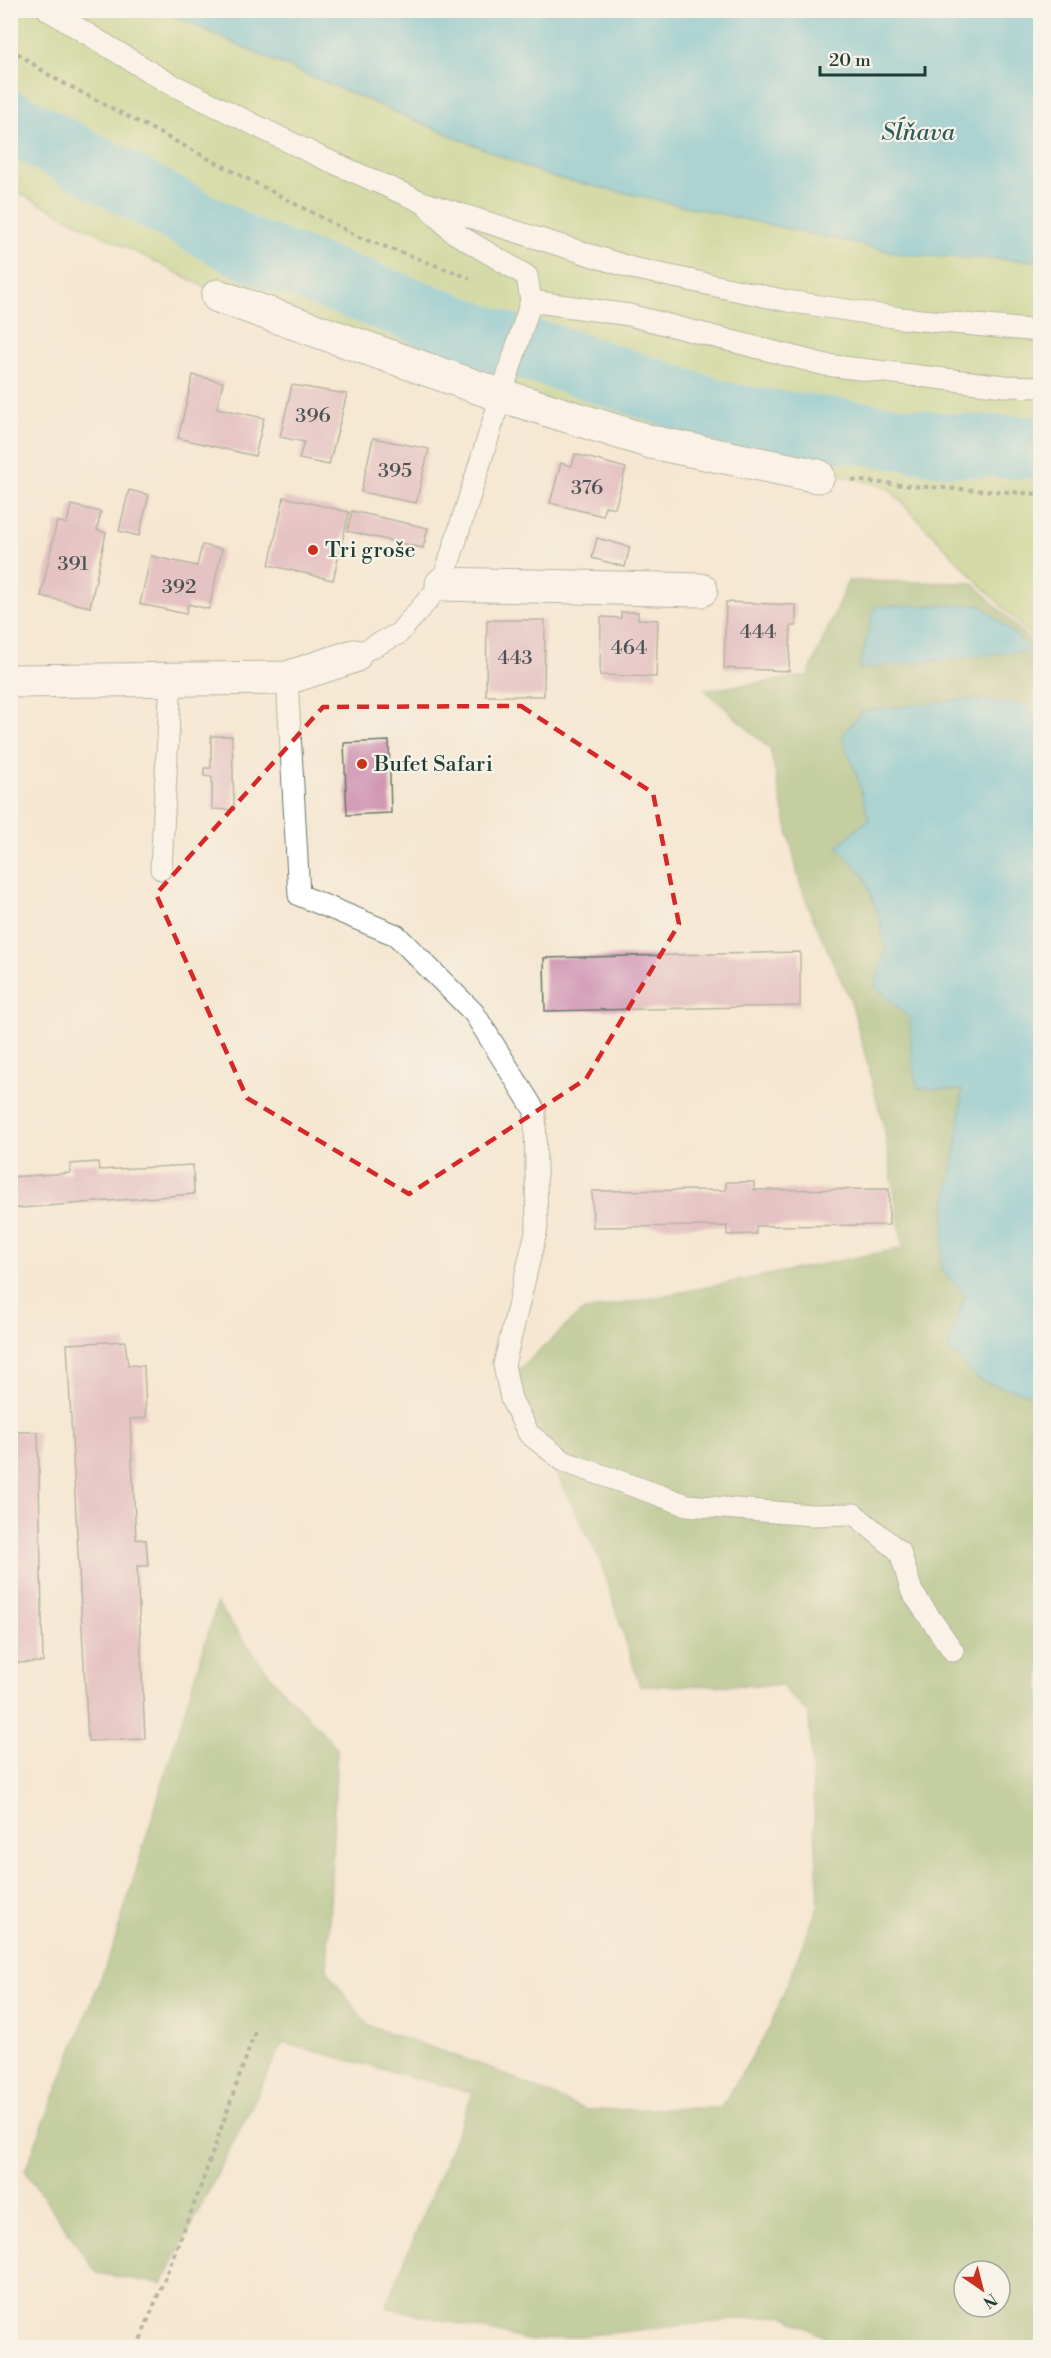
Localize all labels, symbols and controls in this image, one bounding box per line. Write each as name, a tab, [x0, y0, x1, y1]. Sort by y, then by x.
scale bar	[820, 39, 925, 77]
text: 20 m	[829, 49, 871, 72]
water label: Sĺňava	[881, 116, 956, 148]
house number: 396	[295, 404, 331, 429]
house number: 395	[378, 459, 412, 484]
house number: 376	[571, 476, 603, 501]
place label: Tri groše	[325, 537, 416, 564]
marker: Tri groše	[306, 543, 320, 557]
house number: 391	[57, 552, 89, 577]
house number: 392	[162, 575, 196, 600]
house number: 444	[740, 620, 776, 645]
house number: 464	[611, 636, 647, 661]
house number: 443	[497, 646, 533, 671]
place label: Bufet Safari	[373, 751, 493, 778]
marker: Bufet Safari	[355, 757, 369, 771]
north arrow	[952, 2259, 1012, 2319]
text: N	[979, 2289, 1001, 2312]

